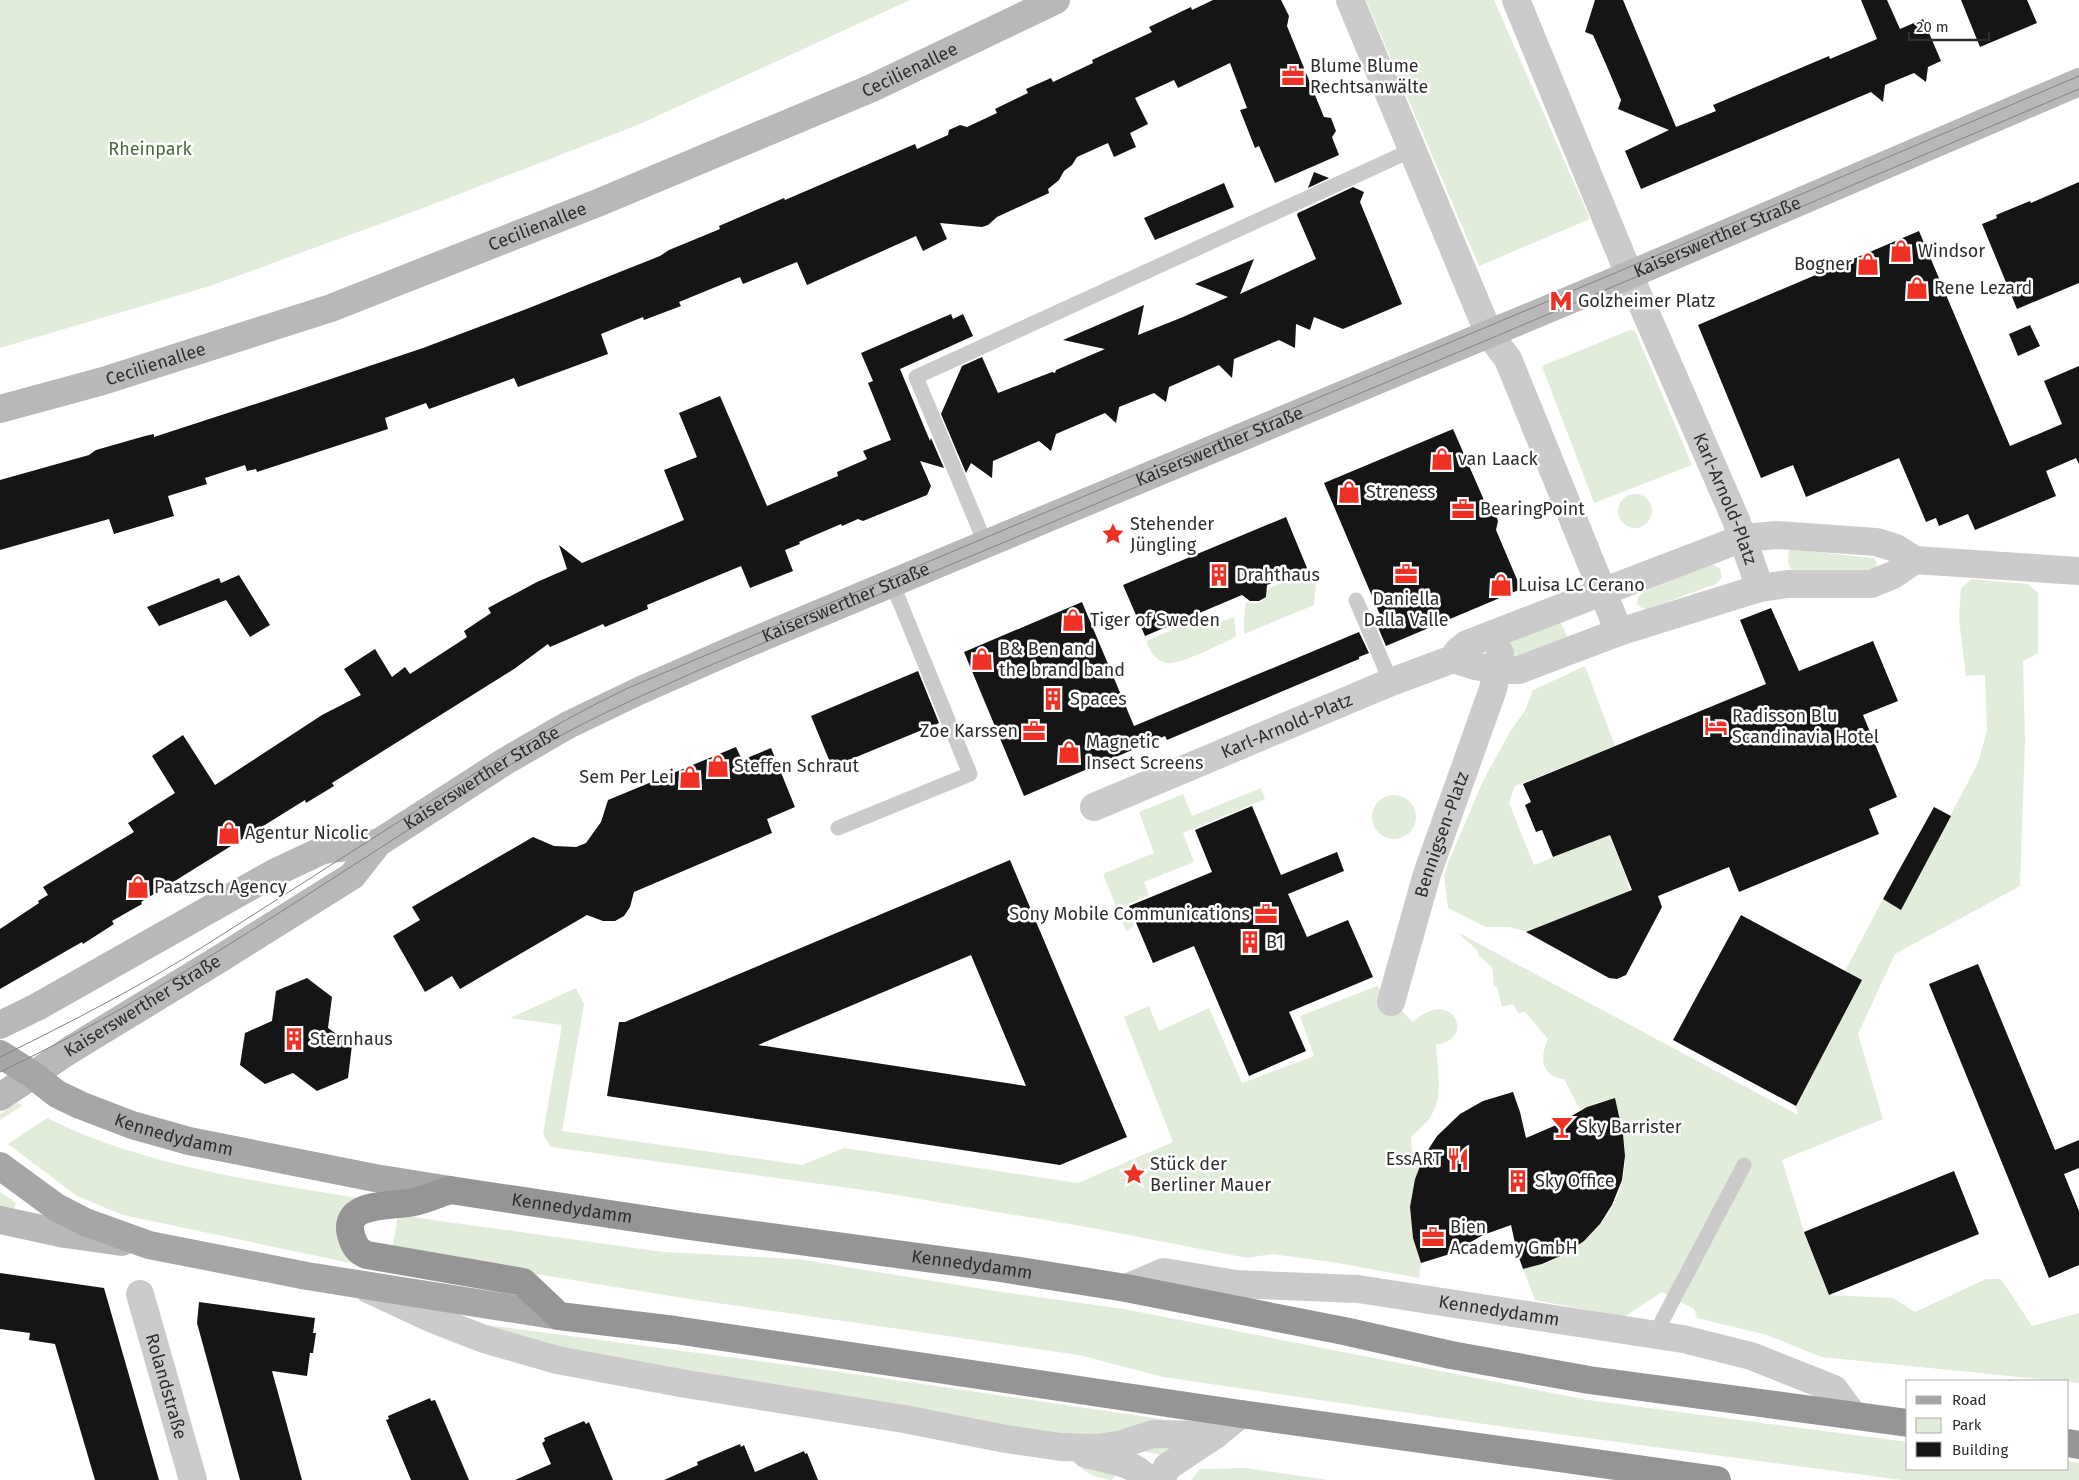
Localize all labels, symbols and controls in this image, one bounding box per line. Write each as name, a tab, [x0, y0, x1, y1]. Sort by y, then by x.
scale bar	[1909, 10, 1989, 42]
text: 20 m	[1916, 18, 1949, 36]
street label: Cecilienallee	[858, 38, 961, 102]
place label: Blume Blume Rechtsanwälte	[1310, 55, 1428, 98]
office icon: Blume Blume Rechtsanwälte	[1280, 63, 1306, 89]
park label: Rheinpark	[108, 138, 192, 160]
street label: Kaiserswerther Straße	[1630, 192, 1804, 283]
street label: Cecilienallee	[485, 197, 590, 256]
shop icon: Windsor	[1888, 238, 1914, 264]
place label: Windsor	[1918, 240, 1985, 262]
shop icon: Bogner	[1855, 251, 1881, 277]
place label: Bogner	[1794, 253, 1852, 275]
shop icon: Rene Lezard	[1904, 275, 1930, 301]
place label: Rene Lezard	[1934, 277, 2032, 299]
metro station icon: Golzheimer Platz	[1548, 288, 1574, 314]
place label: Golzheimer Platz	[1578, 290, 1715, 312]
street label: Cecilienallee	[103, 338, 208, 390]
street label: Kaiserswerther Straße	[1132, 402, 1307, 491]
street label: Karl-Arnold-Platz	[1688, 429, 1762, 568]
shop icon: van Laack	[1429, 446, 1455, 472]
place label: van Laack	[1458, 448, 1539, 470]
shop icon: Streness	[1336, 479, 1362, 505]
place label: Streness	[1366, 481, 1436, 503]
office icon: BearingPoint	[1450, 496, 1476, 522]
place label: BearingPoint	[1480, 498, 1585, 520]
place label: Stehender Jüngling	[1130, 513, 1214, 556]
place icon: Stehender Jüngling	[1100, 521, 1126, 547]
street label: Kaiserswerther Straße	[759, 558, 933, 647]
office icon: Daniella Dalla Valle	[1393, 561, 1419, 587]
building icon: Drahthaus	[1206, 562, 1232, 588]
place label: Drahthaus	[1236, 564, 1320, 586]
shop icon: Luisa LC Cerano	[1488, 572, 1514, 598]
place label: Luisa LC Cerano	[1518, 574, 1645, 596]
place label: Daniella Dalla Valle	[1363, 588, 1449, 631]
shop icon: Tiger of Sweden	[1060, 607, 1086, 633]
place label: Tiger of Sweden	[1090, 609, 1220, 631]
place label: B& Ben and the brand band	[999, 638, 1125, 681]
shop icon: B& Ben and the brand band	[969, 646, 995, 672]
building icon: Spaces	[1040, 686, 1066, 712]
place label: Spaces	[1070, 688, 1127, 710]
street label: Karl-Arnold-Platz	[1218, 688, 1356, 763]
place label: Radisson Blu Scandinavia Hotel	[1732, 705, 1879, 748]
hotel icon: Radisson Blu Scandinavia Hotel	[1703, 713, 1729, 739]
office icon: Zoe Karssen	[1021, 718, 1047, 744]
place label: Zoe Karssen	[920, 720, 1018, 742]
street label: Kaiserswerther Straße	[399, 721, 564, 835]
place label: Magnetic Insect Screens	[1086, 731, 1203, 774]
shop icon: Magnetic Insect Screens	[1056, 739, 1082, 765]
shop icon: Steffen Schraut	[705, 753, 731, 779]
place label: Steffen Schraut	[734, 755, 859, 777]
shop icon: Sem Per Lei	[677, 764, 703, 790]
place label: Sem Per Lei	[579, 766, 674, 788]
street label: Bennigsen-Platz	[1410, 768, 1474, 900]
shop icon: Agentur Nicolic	[216, 820, 242, 846]
place label: Agentur Nicolic	[245, 822, 369, 844]
shop icon: Paatzsch Agency	[125, 874, 151, 900]
place label: Paatzsch Agency	[154, 876, 287, 898]
office icon: Sony Mobile Communications	[1253, 901, 1279, 927]
place label: Sony Mobile Communications	[1009, 903, 1250, 925]
building icon: B1	[1237, 929, 1263, 955]
place label: B1	[1266, 931, 1284, 953]
street label: Kaiserswerther Straße	[60, 950, 225, 1062]
building icon: Sternhaus	[281, 1026, 307, 1052]
place label: Sternhaus	[310, 1028, 393, 1050]
street label: Kennedydamm	[111, 1108, 235, 1161]
bar icon: Sky Barrister	[1549, 1114, 1575, 1140]
place label: Sky Barrister	[1578, 1116, 1682, 1138]
restaurant icon: EssART	[1445, 1146, 1471, 1172]
place label: EssART	[1386, 1148, 1443, 1170]
place label: Stück der Berliner Mauer	[1150, 1153, 1271, 1196]
place icon: Stück der Berliner Mauer	[1121, 1161, 1147, 1187]
building icon: Sky Office	[1505, 1168, 1531, 1194]
place label: Sky Office	[1535, 1170, 1615, 1192]
street label: Kennedydamm	[510, 1188, 634, 1228]
place label: Bien Academy GmbH	[1450, 1216, 1578, 1259]
office icon: Bien Academy GmbH	[1420, 1224, 1446, 1250]
street label: Kennedydamm	[910, 1245, 1034, 1284]
street label: Kennedydamm	[1437, 1291, 1561, 1331]
street label: Rolandstraße	[141, 1331, 192, 1442]
legend	[1906, 1380, 2069, 1470]
text: Road	[1952, 1391, 1987, 1409]
text: Park	[1952, 1416, 1982, 1434]
text: Building	[1952, 1441, 2008, 1459]

